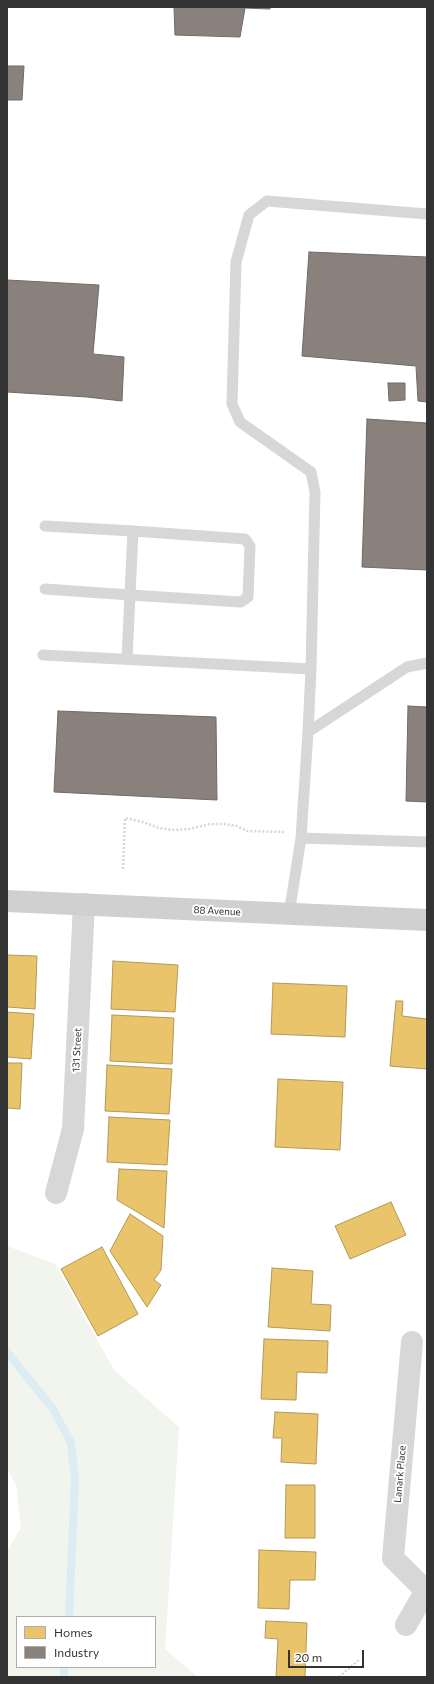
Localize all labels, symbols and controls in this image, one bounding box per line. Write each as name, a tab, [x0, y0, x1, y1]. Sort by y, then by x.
street label: 88 Avenue	[193, 904, 241, 918]
street label: 131 Street	[70, 1027, 84, 1073]
street label: Lanark Place	[392, 1445, 408, 1503]
legend	[16, 1616, 156, 1668]
text: Homes	[54, 1625, 92, 1639]
scale bar	[290, 1642, 366, 1668]
text: Industry	[54, 1645, 99, 1659]
text: 20 m	[295, 1650, 322, 1664]

